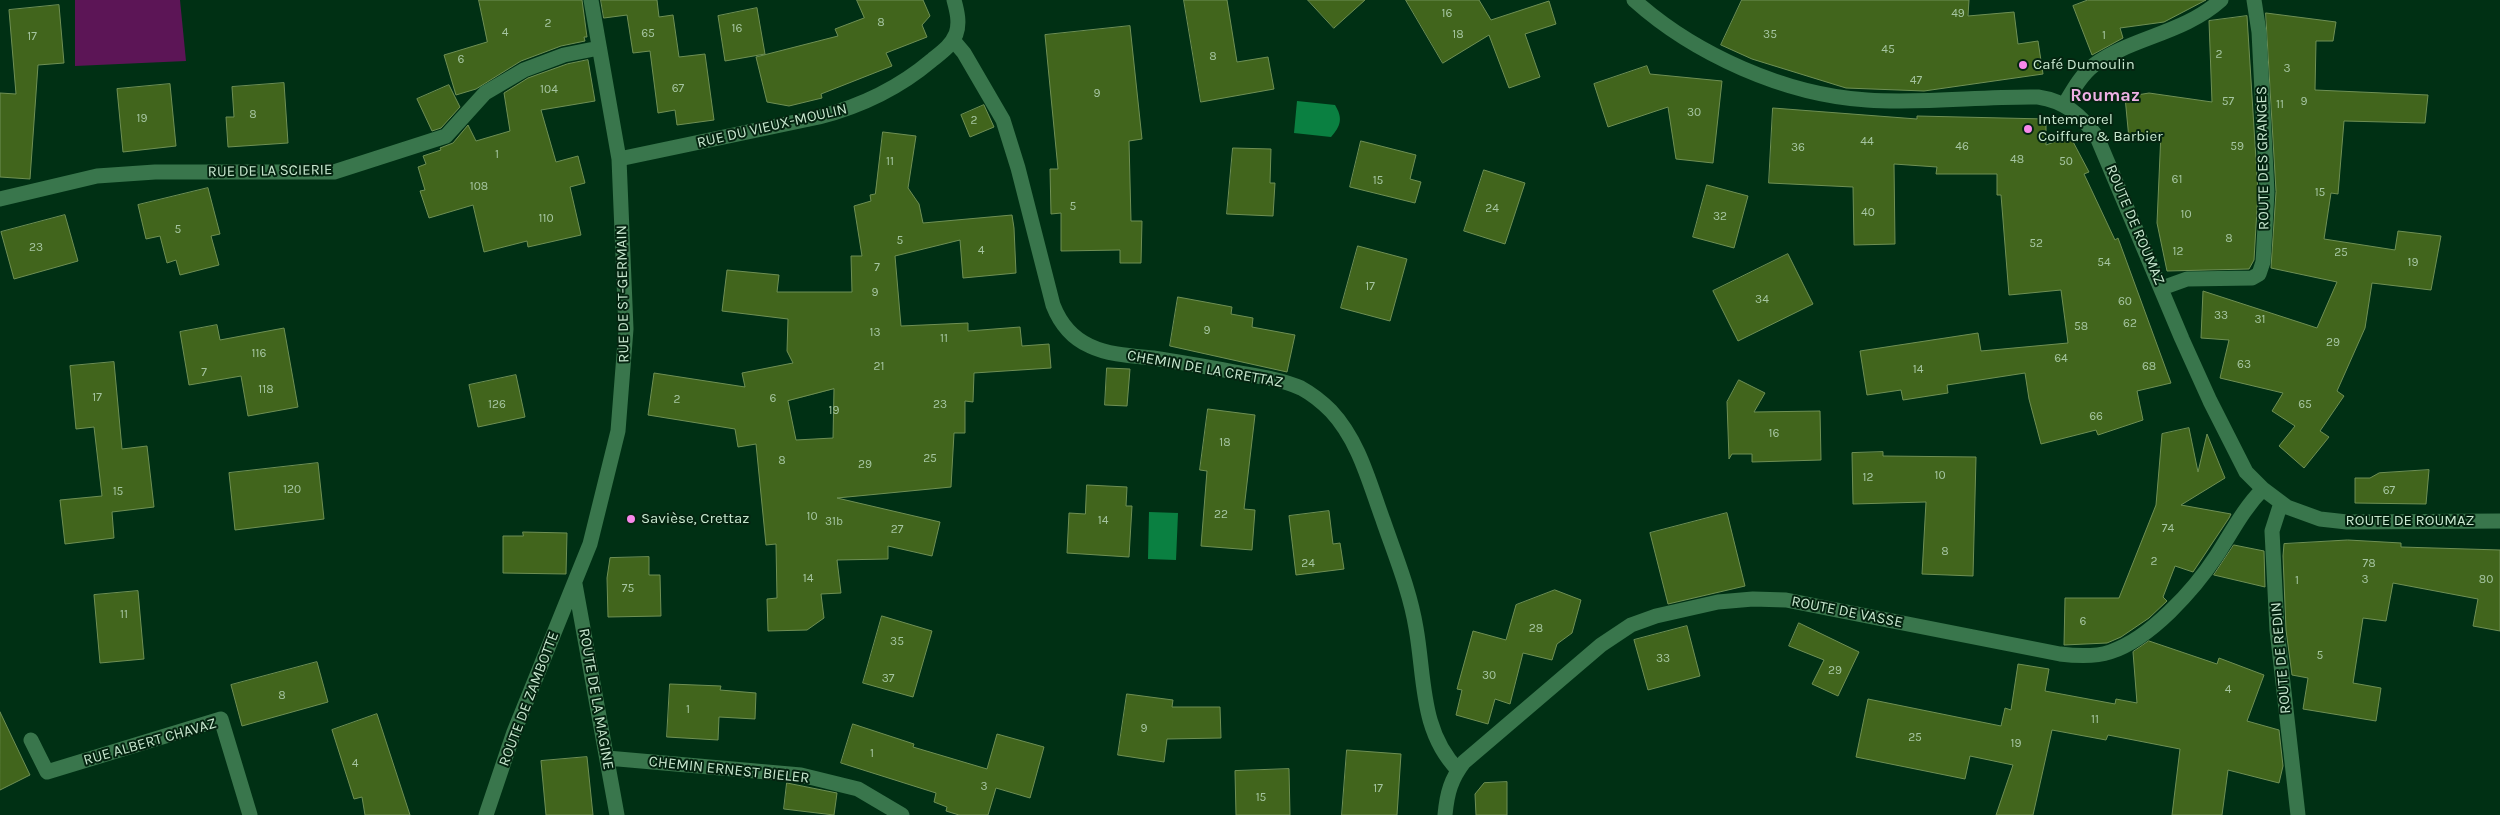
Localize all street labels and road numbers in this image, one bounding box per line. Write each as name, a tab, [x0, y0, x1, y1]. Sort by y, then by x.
street label: ROUTE DES GRANGES	[2253, 86, 2273, 230]
street label: RUE DU VIEUX-MOULIN	[695, 100, 849, 152]
street label: RUE DE LA SCIERIE	[207, 161, 333, 181]
street label: ROUTE DE ROUMAZ	[2102, 162, 2168, 288]
street label: RUE DE ST-GERMAIN	[613, 225, 633, 363]
street label: CHEMIN DE LA CRETTAZ	[1126, 346, 1284, 392]
street label: ROUTE DE ROUMAZ	[2346, 512, 2474, 530]
street label: ROUTE DE VASSE	[1790, 592, 1904, 632]
street label: ROUTE DE REDIN	[2267, 601, 2295, 715]
street label: ROUTE DE LA MAGINE	[575, 627, 617, 771]
street label: ROUTE DE ZAMBOTTE	[495, 629, 563, 769]
street label: RUE ALBERT CHAVAZ	[81, 714, 219, 770]
street label: CHEMIN ERNEST BIELER	[648, 753, 810, 787]

